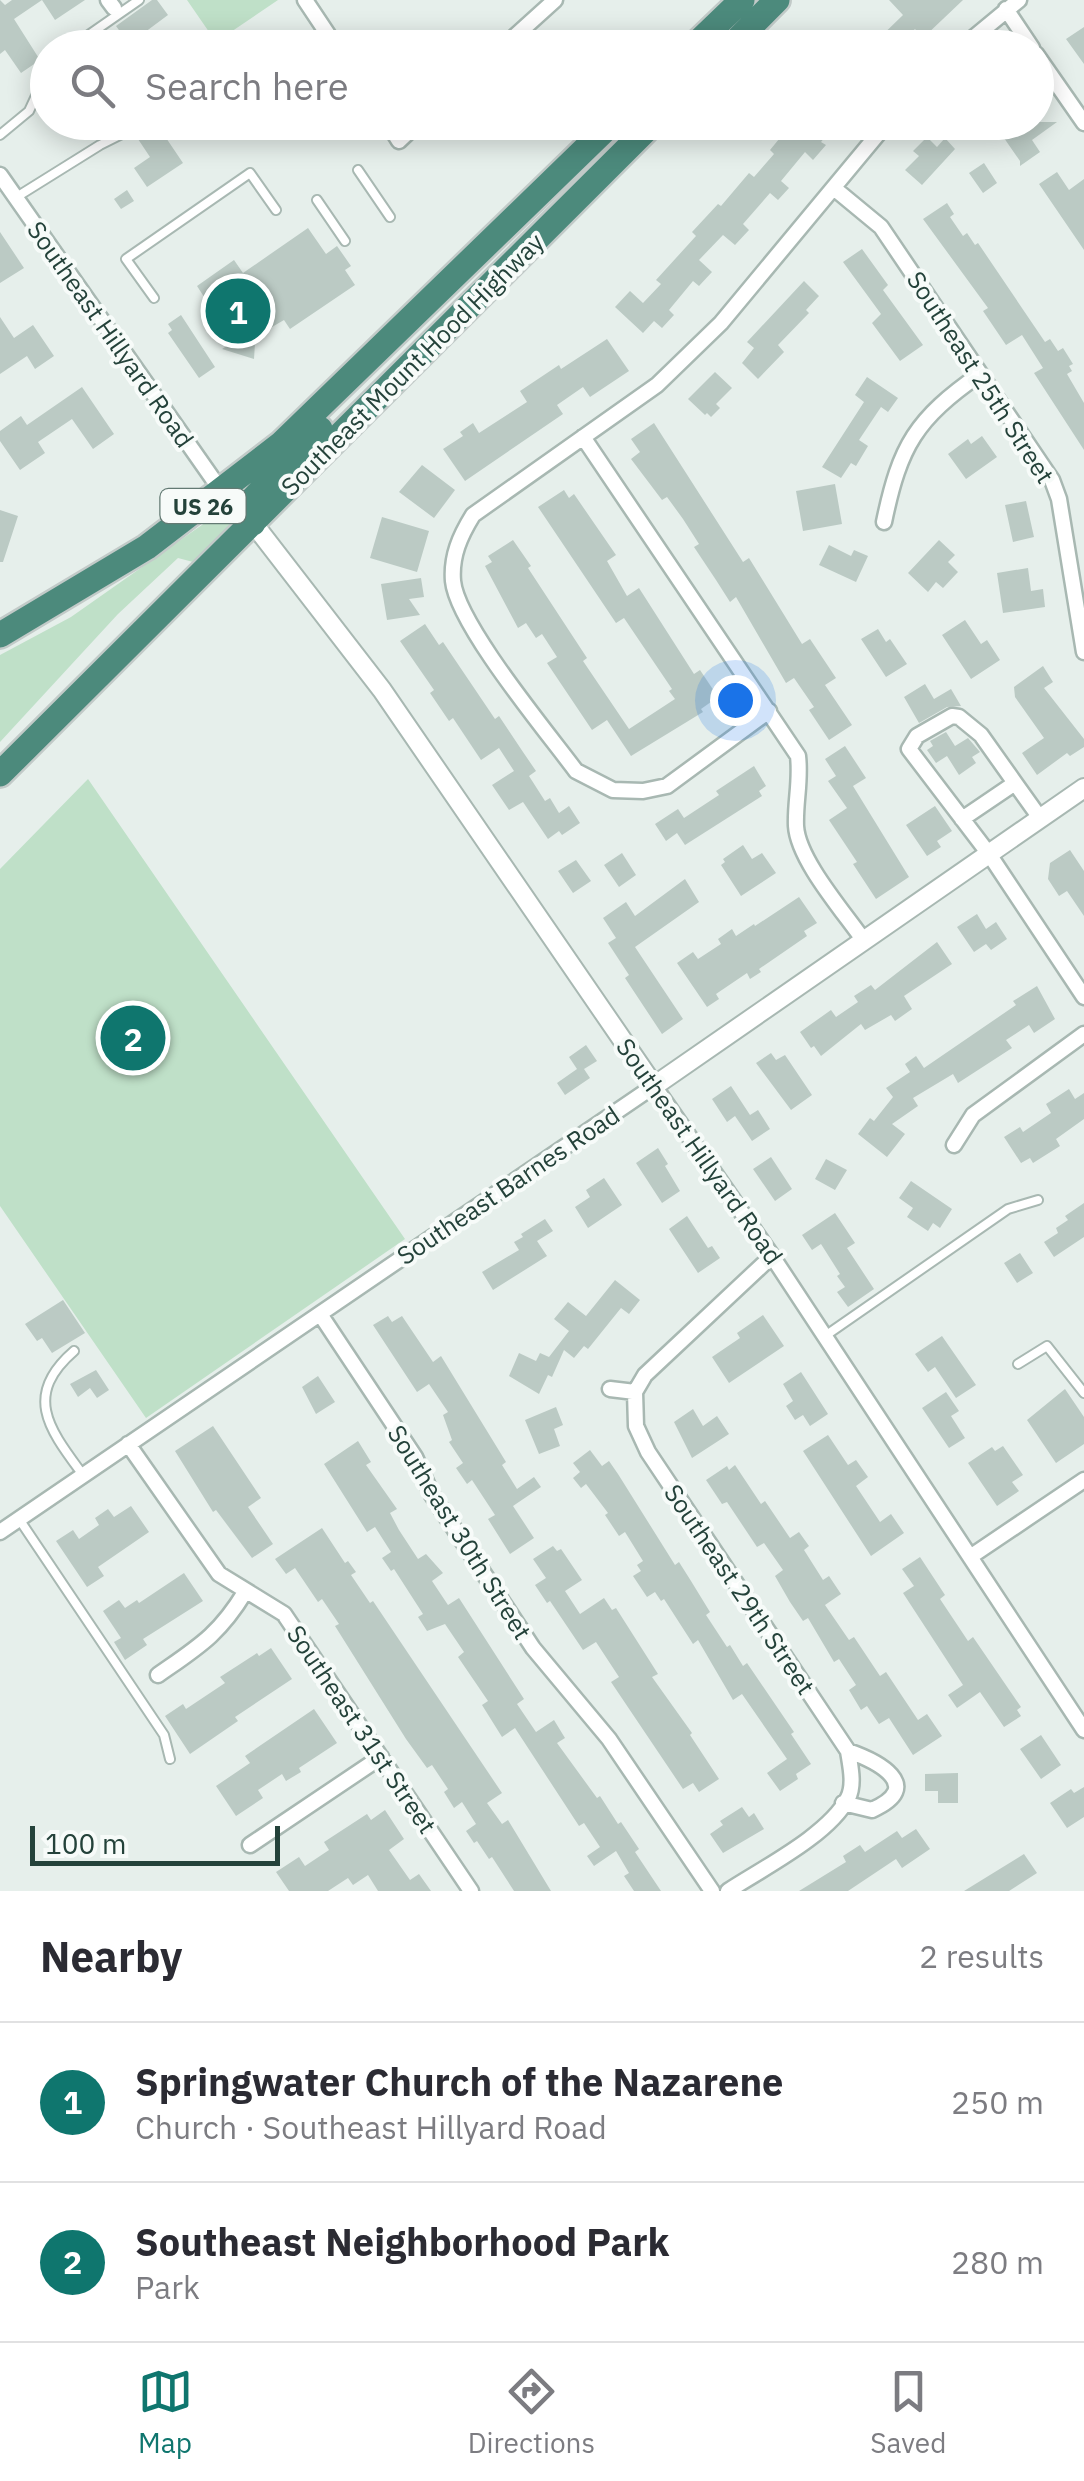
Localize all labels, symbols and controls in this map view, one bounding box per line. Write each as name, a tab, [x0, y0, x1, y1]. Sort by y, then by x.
search box	[30, 30, 1054, 140]
icon: search	[65, 58, 120, 113]
text: Search here	[145, 61, 349, 110]
street label: Southeast Hillyard Road	[20, 214, 202, 454]
street label: Southeast Mount Hood Highway	[273, 225, 551, 503]
street label: Southeast 25th Street	[900, 264, 1062, 490]
pin: 1	[206, 274, 270, 348]
road number: US 26	[160, 489, 246, 523]
your location	[710, 675, 761, 726]
pin: 2	[100, 1000, 166, 1076]
street label: Southeast Hillyard Road	[609, 1031, 791, 1271]
street label: Southeast Barnes Road	[390, 1098, 626, 1272]
street label: Southeast 30th Street	[381, 1419, 539, 1645]
street label: Southeast 29th Street	[657, 1477, 823, 1701]
street label: Southeast 31st Street	[280, 1618, 444, 1840]
scale bar	[30, 1821, 280, 1866]
text: 100 m	[45, 1825, 126, 1862]
text: Nearby	[40, 1929, 182, 1984]
text: 2 results	[919, 1935, 1044, 1977]
text: Springwater Church of the Nazarene	[135, 2057, 783, 2106]
text: 1	[63, 2081, 82, 2123]
text: 250 m	[951, 2081, 1044, 2123]
text: Church · Southeast Hillyard Road	[135, 2106, 607, 2148]
text: Southeast Neighborhood Park	[135, 2217, 669, 2266]
text: 2	[63, 2241, 82, 2283]
text: 280 m	[951, 2241, 1044, 2283]
text: Park	[135, 2266, 200, 2308]
tab: Map	[138, 2364, 193, 2461]
tab: Directions	[468, 2364, 595, 2461]
tab: Saved	[870, 2364, 946, 2461]

